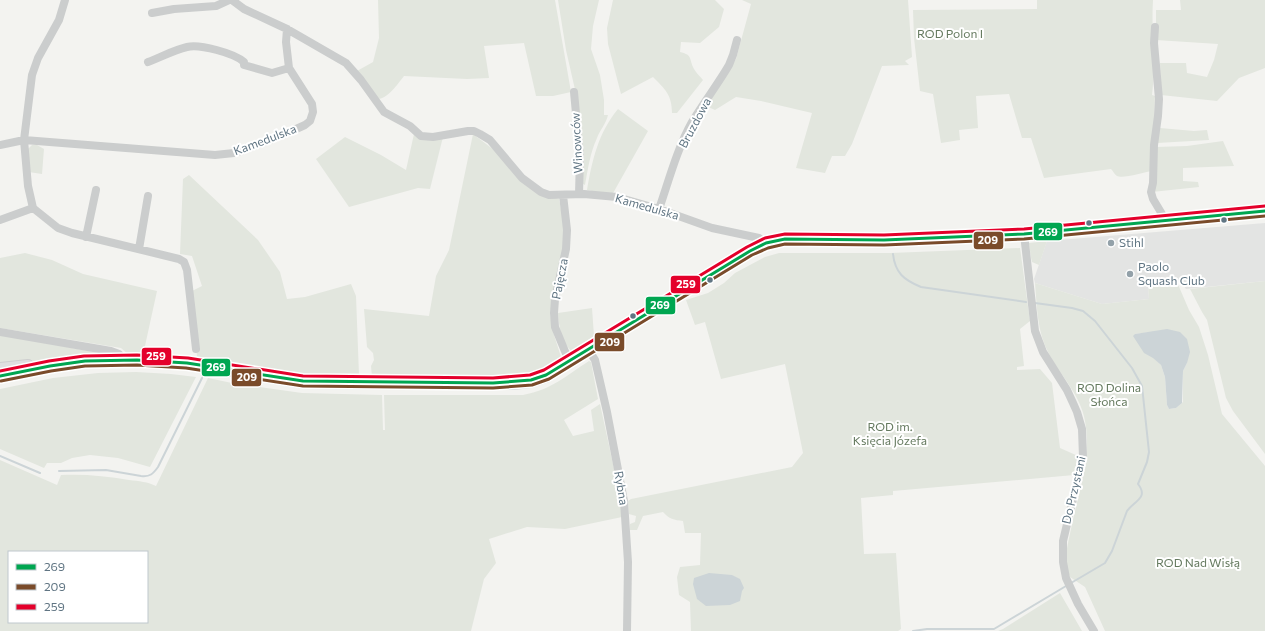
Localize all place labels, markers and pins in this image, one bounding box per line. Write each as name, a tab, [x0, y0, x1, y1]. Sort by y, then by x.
unlabelled marker	[1219, 215, 1229, 225]
unlabelled marker	[1084, 218, 1094, 228]
place label: Stihl	[1119, 235, 1144, 249]
marker: Stihl	[1106, 238, 1116, 248]
place label: Paolo Squash Club	[1138, 259, 1205, 287]
marker: Paolo Squash Club	[1125, 269, 1135, 279]
unlabelled marker	[705, 275, 715, 285]
unlabelled marker	[628, 311, 638, 321]

